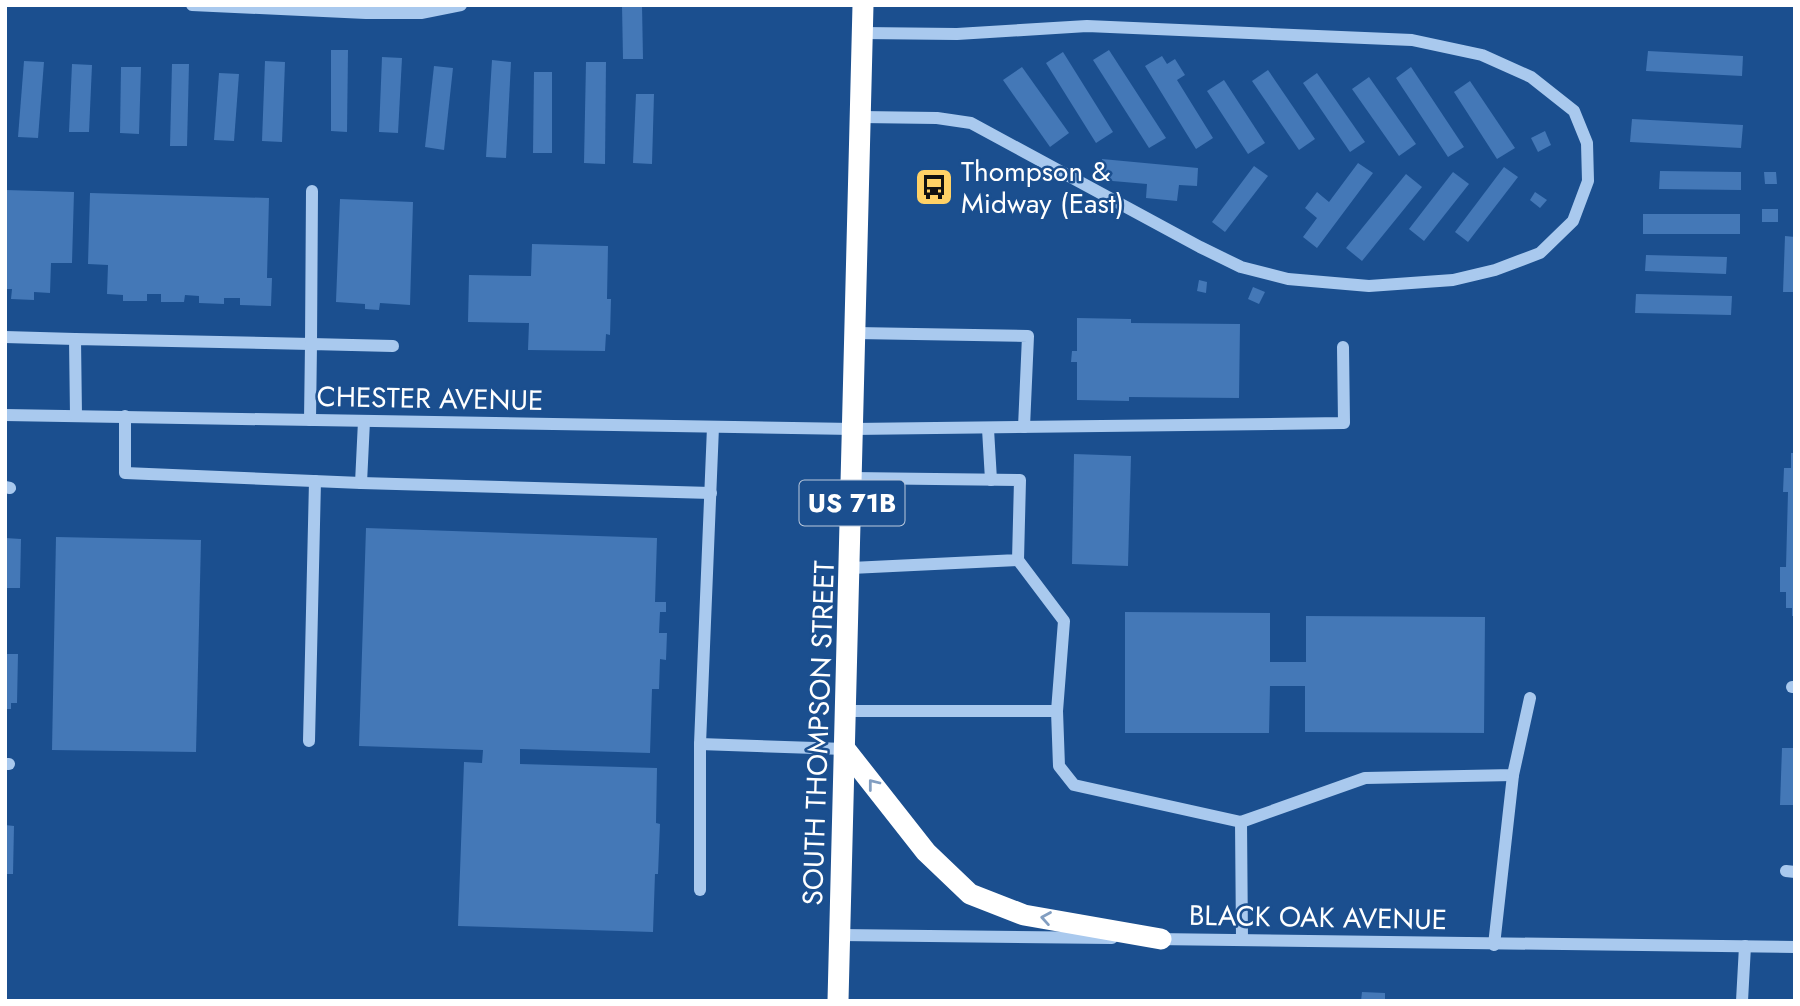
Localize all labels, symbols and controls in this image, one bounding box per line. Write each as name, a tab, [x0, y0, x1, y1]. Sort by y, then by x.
place label: Thompson & Midway (East)	[961, 151, 1124, 224]
bus stop icon: Thompson & Midway (East)	[913, 166, 955, 208]
street label: CHESTER AVENUE	[316, 376, 544, 421]
road number: US 71B	[800, 481, 904, 526]
street label: SOUTH THOMPSON STREET	[792, 560, 845, 906]
one-way arrow	[868, 779, 881, 791]
street label: BLACK OAK AVENUE	[1189, 895, 1447, 940]
one-way arrow	[1040, 912, 1052, 927]

